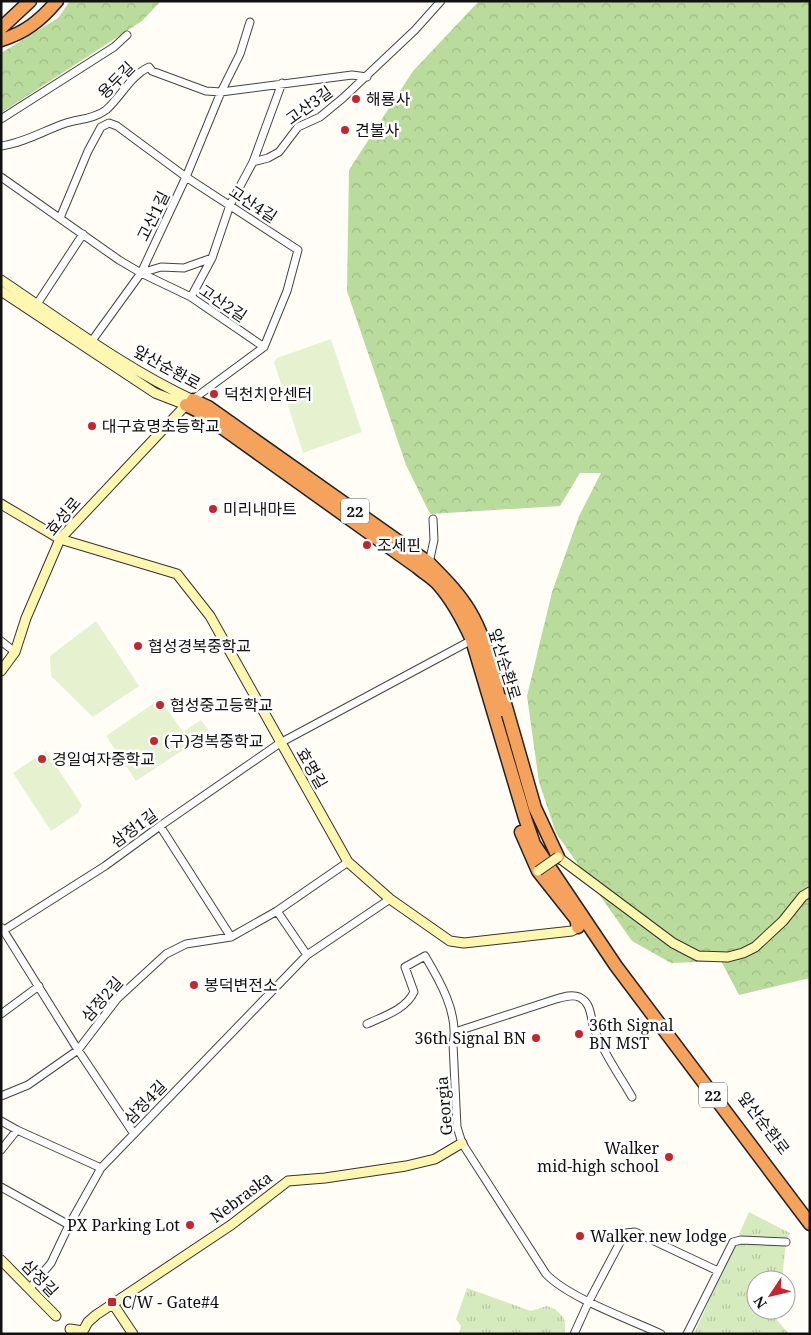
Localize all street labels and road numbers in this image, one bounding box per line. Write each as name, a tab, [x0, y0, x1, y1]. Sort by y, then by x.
street label: 용두길	[93, 57, 139, 103]
street label: 고산3길	[281, 80, 337, 130]
street label: 고산4길	[225, 180, 281, 228]
street label: 고산1길	[131, 187, 175, 245]
street label: 고산2길	[195, 279, 251, 327]
street label: 앞산순환로	[129, 340, 205, 395]
street label: 효성로	[40, 492, 86, 540]
road number: 22	[341, 498, 369, 524]
street label: 앞산순환로	[484, 626, 526, 703]
street label: 효명길	[291, 743, 333, 793]
street label: 삼정1길	[106, 803, 162, 853]
street label: 삼정2길	[76, 972, 128, 1026]
street label: 삼정4길	[119, 1075, 171, 1129]
street label: Georgia	[430, 1075, 458, 1137]
road number: 22	[699, 1082, 727, 1108]
street label: 앞산순환로	[733, 1087, 795, 1159]
street label: Nebraska	[205, 1166, 277, 1228]
street label: 삼정길	[17, 1254, 63, 1302]

